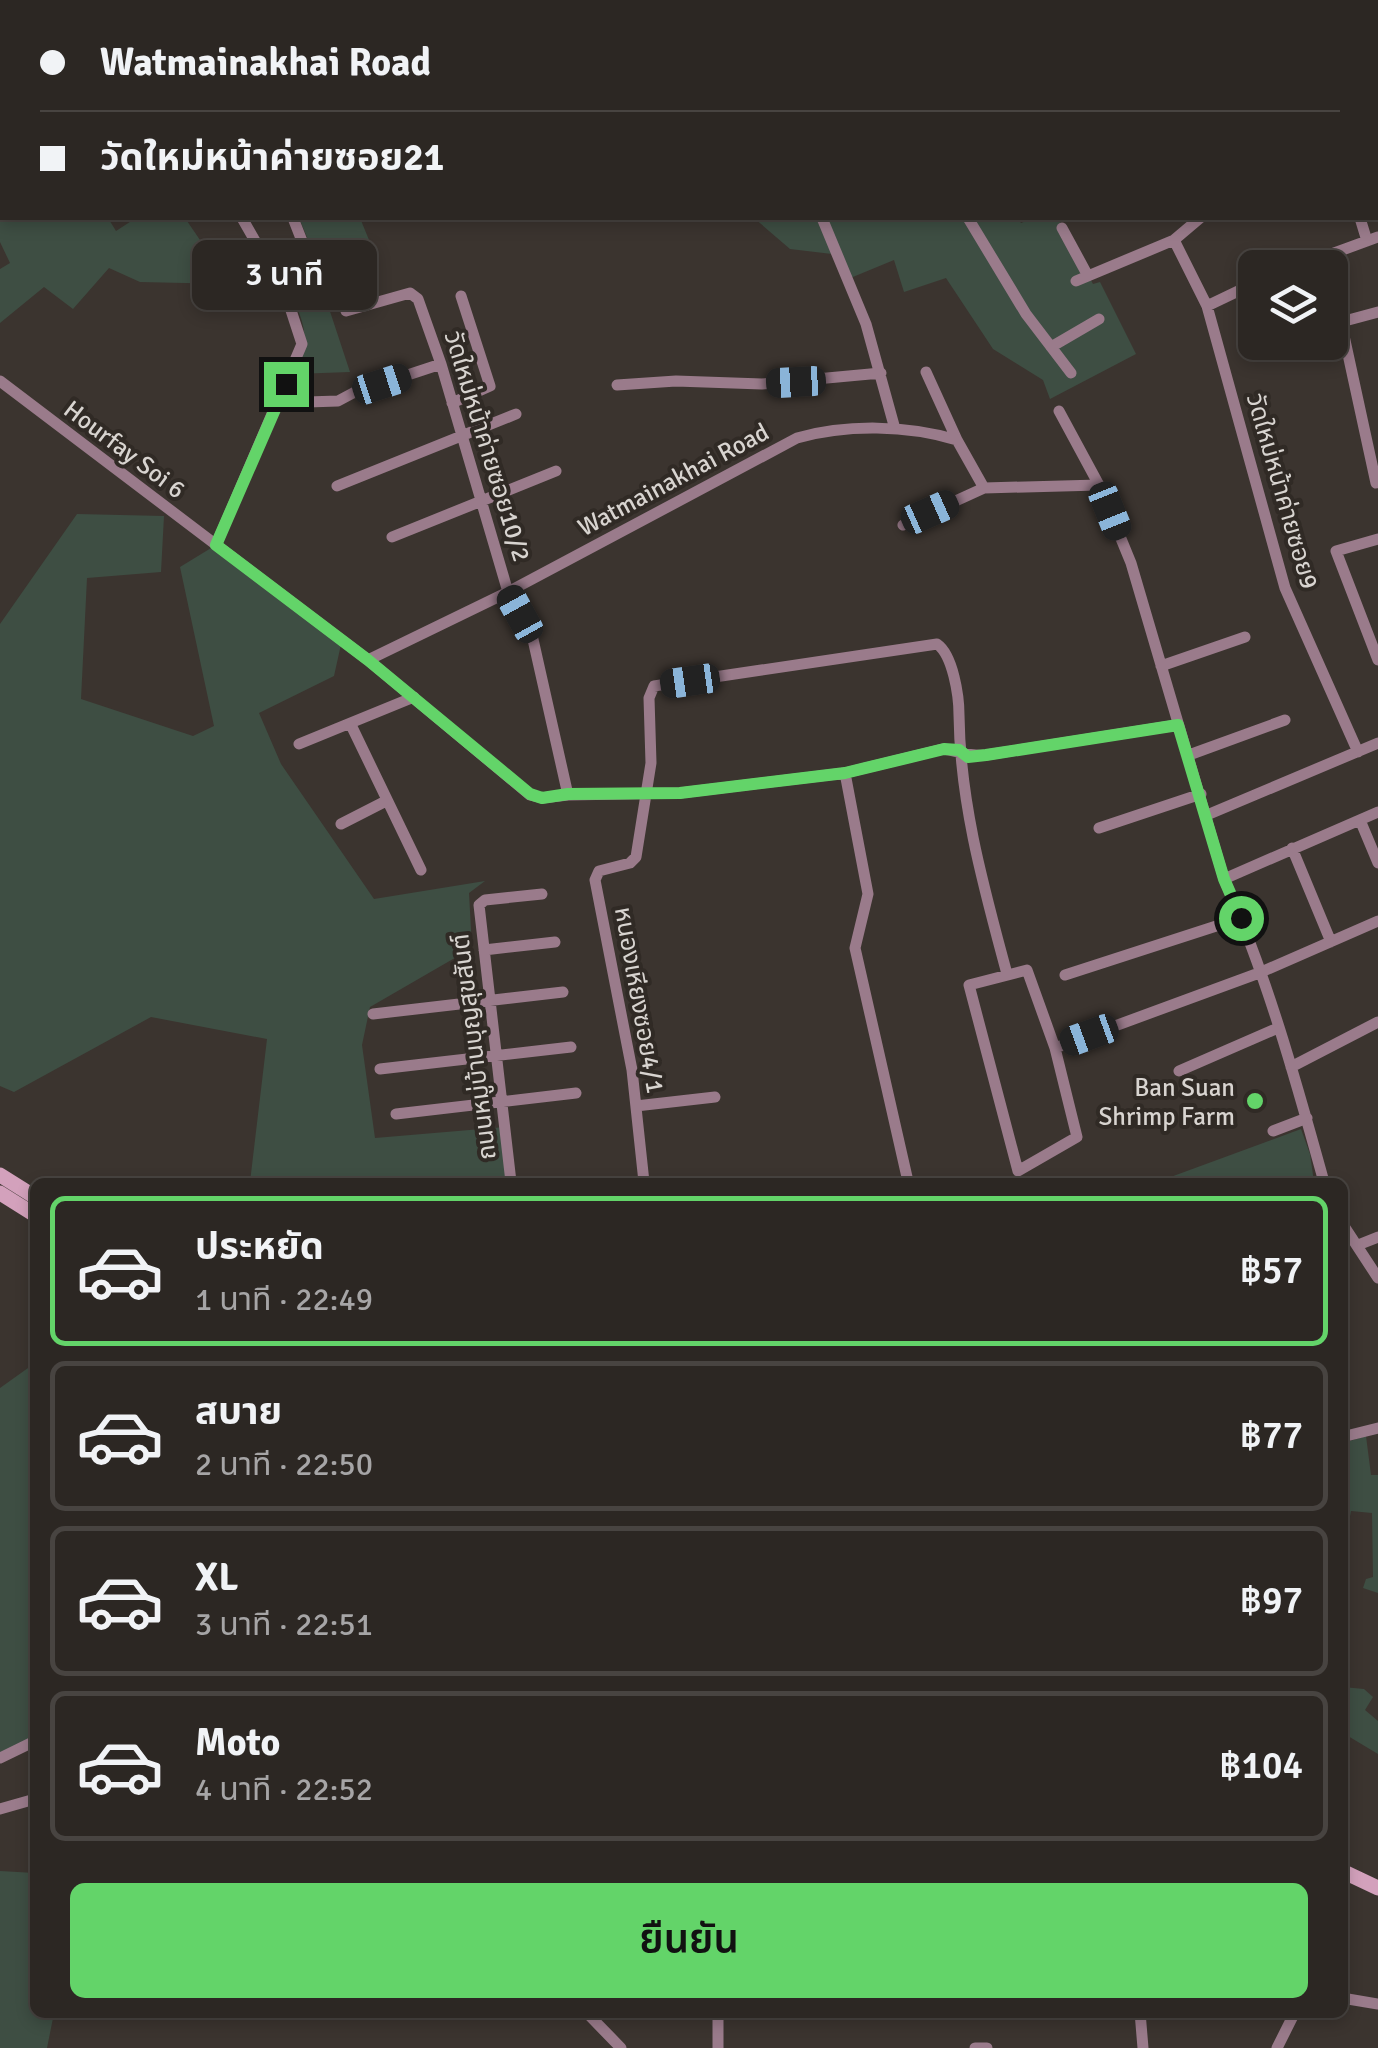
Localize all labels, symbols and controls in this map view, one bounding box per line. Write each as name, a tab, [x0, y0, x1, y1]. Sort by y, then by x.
text: Watmainakhai Road	[100, 39, 431, 86]
text: วัดใหม่หน้าค่ายซอย21	[100, 134, 444, 181]
callout: 3 นาที	[194, 239, 378, 309]
map controls	[1238, 250, 1348, 360]
button: layers	[1238, 250, 1348, 360]
text: 3 นาที	[245, 255, 324, 294]
street label: วัดใหม่หน้าค่ายซอย10/2	[438, 327, 537, 565]
car	[349, 360, 415, 408]
route end	[264, 362, 309, 407]
car	[765, 365, 827, 399]
street label: วัดใหม่หน้าค่ายซอย9	[1240, 390, 1325, 593]
street label: Hourfay Soi 6	[58, 394, 192, 505]
street label: Watmainakhai Road	[572, 416, 774, 543]
car	[1085, 478, 1135, 544]
car	[896, 486, 964, 538]
car	[492, 580, 548, 648]
car	[658, 662, 722, 700]
route start	[1219, 896, 1264, 941]
street label: หนองเหียงซอย4/1	[608, 904, 671, 1096]
street label: ถนนหมู่บ้านบุญสุขสันต์	[444, 932, 503, 1162]
car	[1056, 1011, 1122, 1059]
place label: Ban Suan Shrimp Farm	[1098, 1072, 1235, 1132]
marker: Ban Suan Shrimp Farm	[1244, 1090, 1266, 1112]
text: ประหยัด	[195, 1223, 324, 1270]
icon: car	[75, 1226, 165, 1316]
text: ฿57	[1240, 1247, 1303, 1294]
text: 1 นาที · 22:49	[195, 1280, 373, 1319]
text: สบาย	[195, 1388, 282, 1435]
icon: car	[75, 1391, 165, 1481]
text: ฿77	[1240, 1412, 1303, 1459]
text: 2 นาที · 22:50	[195, 1445, 373, 1484]
text: XL	[195, 1554, 238, 1601]
icon: car	[75, 1556, 165, 1646]
text: ฿97	[1240, 1577, 1303, 1624]
text: 3 นาที · 22:51	[195, 1605, 373, 1644]
text: Moto	[195, 1719, 280, 1766]
icon: car	[75, 1721, 165, 1811]
text: ฿104	[1219, 1742, 1303, 1789]
text: 4 นาที · 22:52	[195, 1770, 373, 1809]
button: ยืนยัน	[70, 1883, 1308, 1998]

